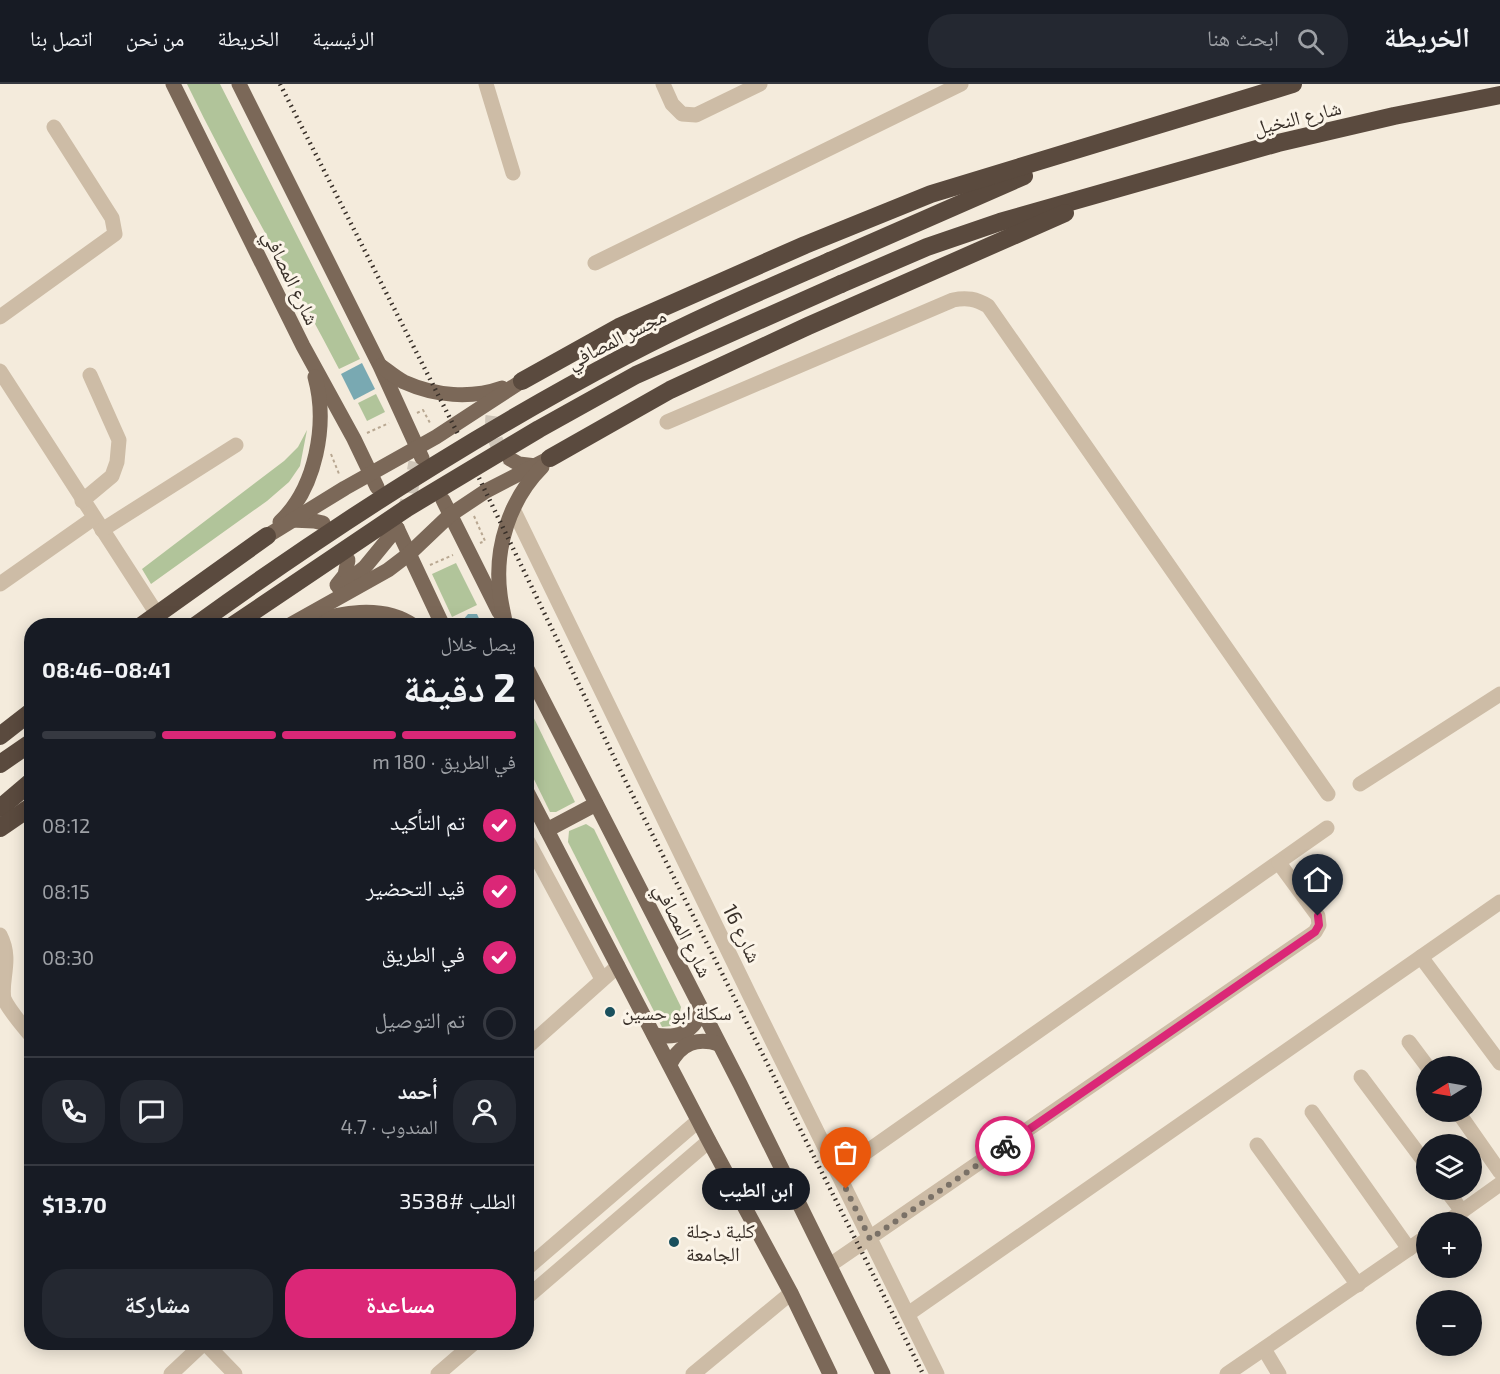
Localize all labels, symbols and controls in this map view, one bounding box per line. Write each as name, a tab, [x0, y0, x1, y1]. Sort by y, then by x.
search box	[928, 14, 1348, 68]
text: الخريطة	[1384, 19, 1470, 53]
text: ابحث هنا	[1207, 24, 1279, 50]
text: اتصل بنا	[30, 25, 93, 50]
text: من نحن	[126, 25, 184, 50]
text: الخريطة	[217, 25, 279, 50]
text: الرئيسية	[312, 25, 375, 50]
icon: search	[1294, 25, 1327, 58]
street label: شارع النخيل	[1251, 95, 1344, 141]
street label: شارع المصافي	[254, 226, 325, 331]
street label: مجسر المصافي	[562, 303, 672, 378]
text: يصل خلال	[440, 631, 516, 655]
text: 08:41–08:46	[42, 656, 171, 682]
text: 2 دقيقة	[403, 663, 516, 710]
text: في الطريق · 180 m	[372, 749, 516, 773]
text: تم التأكيد	[390, 808, 465, 834]
icon: check	[483, 809, 516, 842]
text: 08:12	[42, 813, 90, 837]
pin	[1292, 854, 1343, 916]
icon: home	[1301, 863, 1334, 896]
text: قيد التحضير	[366, 874, 465, 900]
icon: check	[483, 875, 516, 908]
text: 08:15	[42, 879, 90, 903]
street label: شارع المصافي	[646, 879, 718, 983]
street label: شارع 16	[717, 900, 767, 967]
text: في الطريق	[381, 940, 465, 966]
icon: check	[483, 941, 516, 974]
text: 08:30	[42, 945, 94, 969]
place label: سكلة ابو حسين	[622, 1000, 732, 1025]
marker: سكلة ابو حسين	[603, 1005, 617, 1019]
text: تم التوصيل	[375, 1006, 465, 1032]
north arrow	[1416, 1056, 1482, 1122]
map controls	[1416, 1056, 1482, 1356]
text: أحمد	[398, 1077, 438, 1103]
button: phone	[42, 1080, 105, 1143]
button: chat	[120, 1080, 183, 1143]
button: person	[453, 1080, 516, 1143]
text: المندوب · 4.7	[341, 1114, 438, 1138]
courier	[975, 1116, 1035, 1176]
pin	[820, 1127, 871, 1189]
icon: bike	[989, 1130, 1022, 1163]
button: layers	[1416, 1134, 1482, 1200]
icon: bag	[829, 1136, 862, 1169]
callout: ابن الطيب	[702, 1168, 810, 1210]
text: ابن الطيب	[718, 1177, 794, 1201]
text: الطلب #3538	[399, 1187, 516, 1213]
text: $13.70	[42, 1191, 107, 1217]
button: +	[1416, 1212, 1482, 1278]
place label: كلية دجلة الجامعة	[686, 1218, 755, 1265]
marker: كلية دجلة الجامعة	[667, 1235, 681, 1249]
button: مشاركة	[42, 1269, 273, 1338]
button: مساعدة	[285, 1269, 516, 1338]
button: −	[1416, 1290, 1482, 1356]

